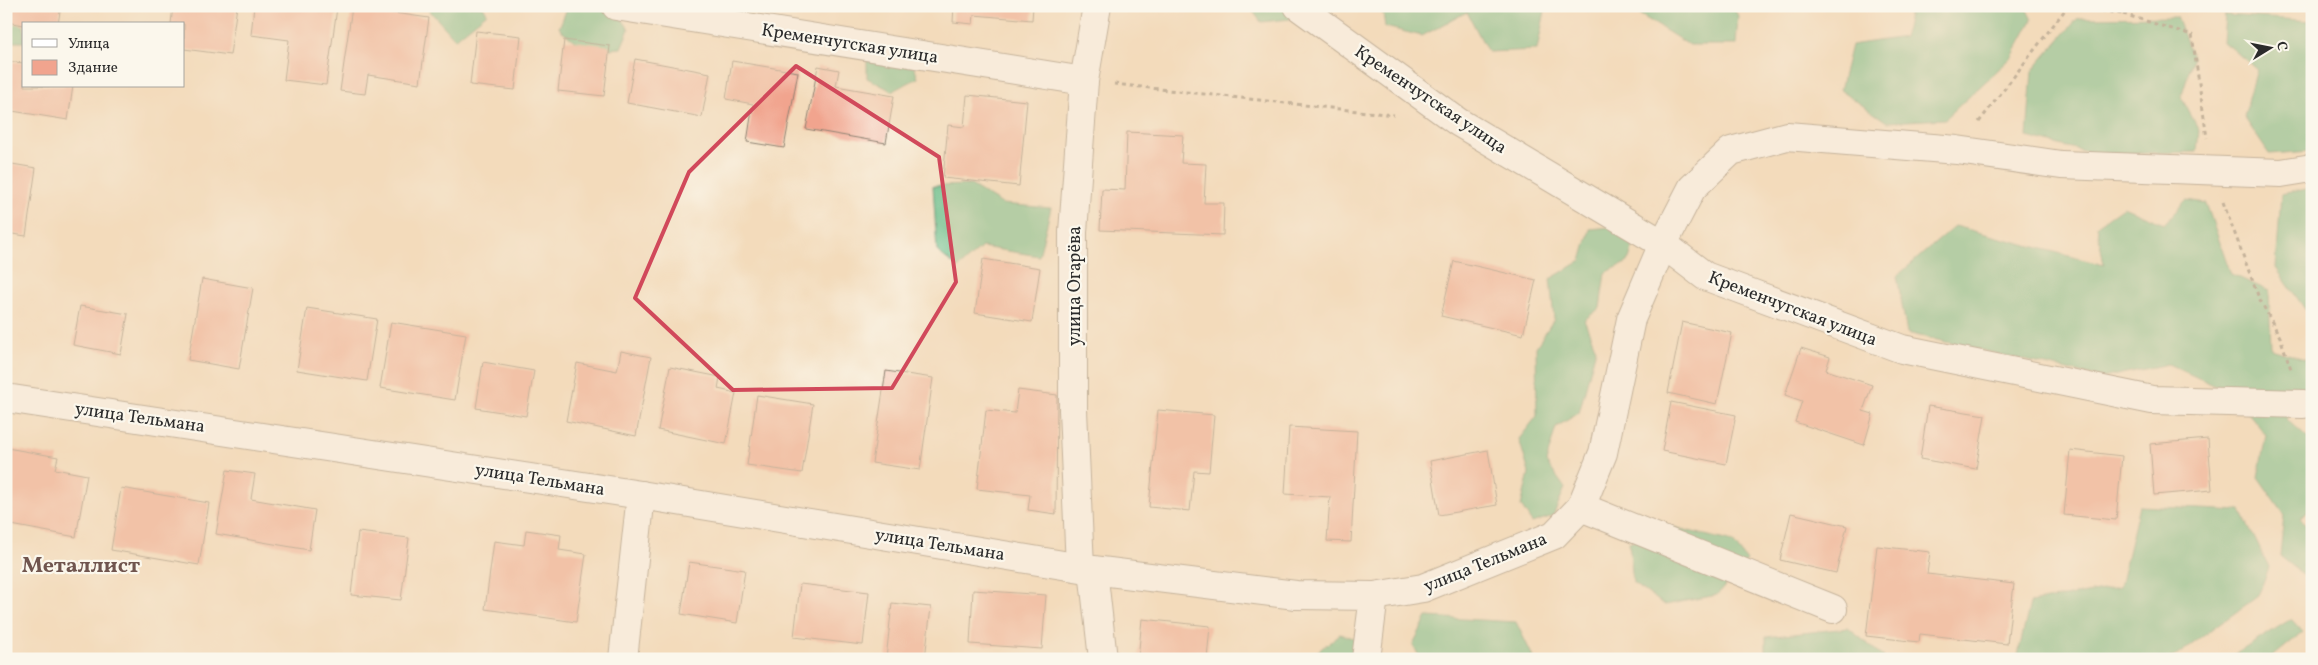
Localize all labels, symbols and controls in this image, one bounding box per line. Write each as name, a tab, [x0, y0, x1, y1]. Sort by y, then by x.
street label: Кременчугская улица	[759, 18, 940, 71]
legend	[22, 22, 185, 88]
north arrow	[2246, 22, 2296, 72]
text: Улица	[68, 34, 110, 55]
street label: Кременчугская улица	[1349, 40, 1511, 161]
text: С	[2271, 40, 2291, 52]
text: Здание	[68, 58, 118, 79]
street label: улица Огарёва	[1063, 226, 1088, 346]
street label: Кременчугская улица	[1704, 266, 1881, 353]
street label: улица Тельмана	[73, 397, 206, 440]
street label: улица Тельмана	[473, 458, 606, 503]
street label: улица Тельмана	[873, 523, 1006, 568]
street label: улица Тельмана	[1420, 527, 1551, 600]
district label: Металлист	[22, 551, 140, 582]

